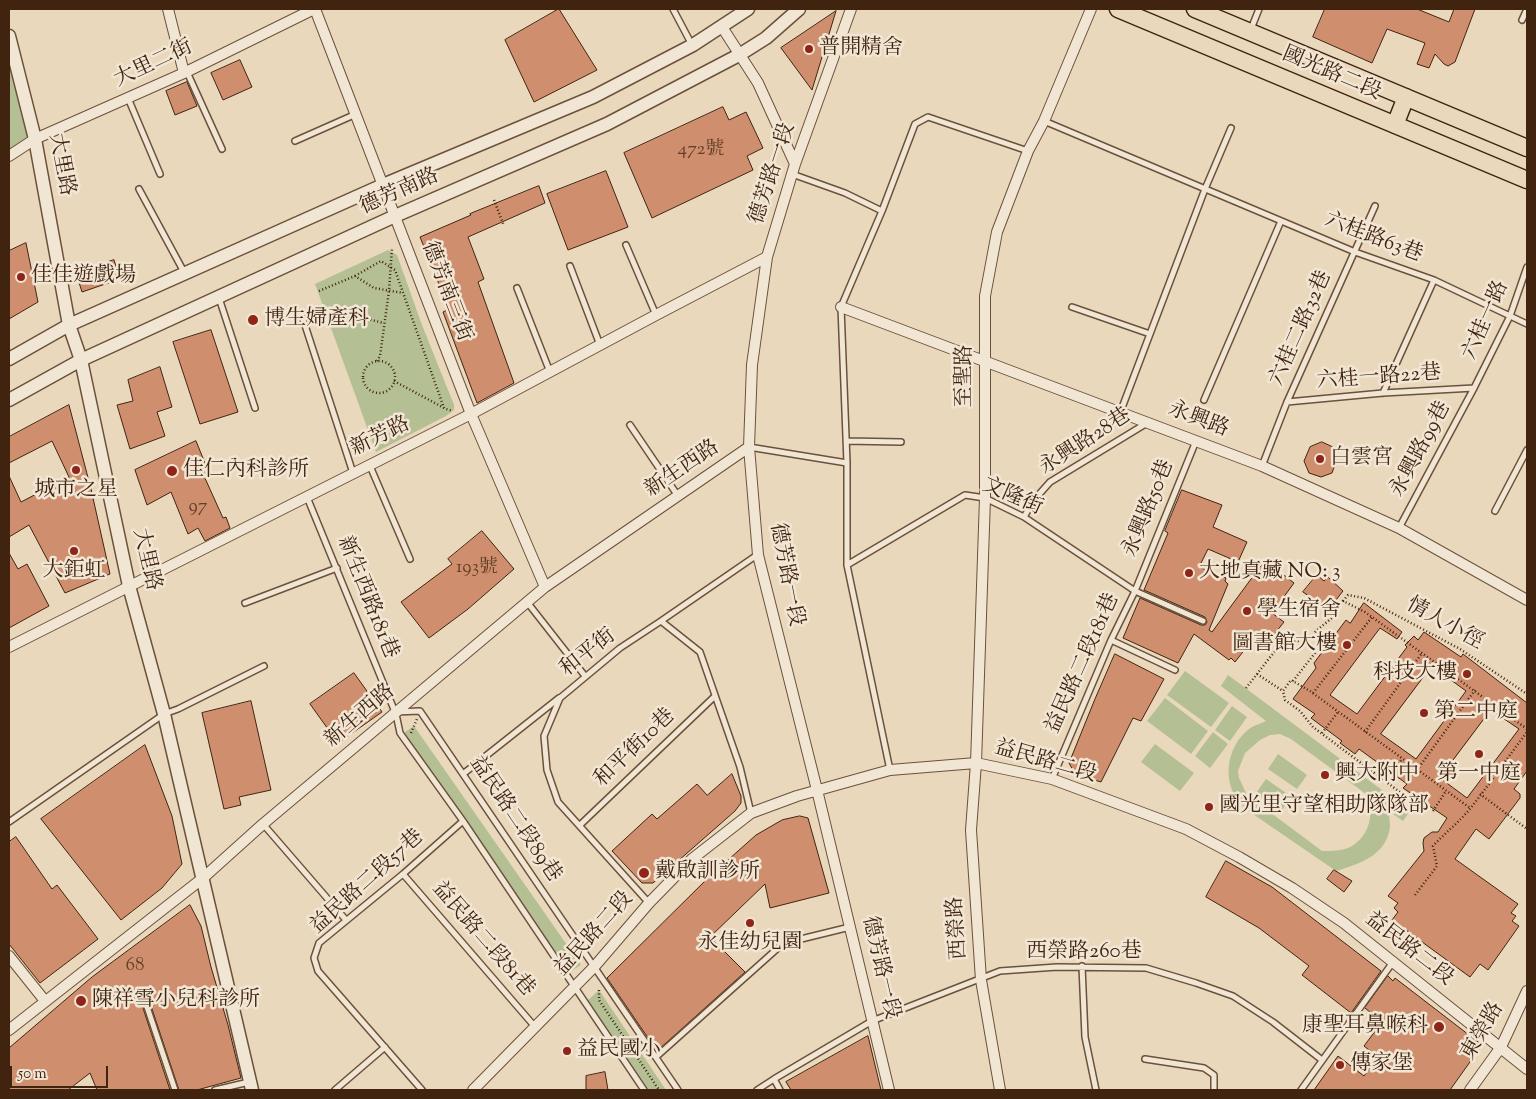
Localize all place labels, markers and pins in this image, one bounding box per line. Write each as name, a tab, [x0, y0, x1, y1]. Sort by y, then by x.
place label: 普開精舍	[819, 36, 903, 62]
marker: 普開精舍	[803, 43, 815, 55]
place label: 佳佳遊戲場	[31, 264, 136, 290]
marker: 佳佳遊戲場	[15, 271, 27, 283]
place label: 博生婦產科	[264, 307, 369, 333]
marker: 博生婦產科	[246, 313, 260, 327]
place label: 白雲宮	[1330, 446, 1393, 472]
marker: 白雲宮	[1314, 453, 1326, 465]
place label: 佳仁內科診所	[183, 458, 309, 484]
marker: 城市之星	[70, 464, 82, 476]
marker: 佳仁內科診所	[165, 464, 179, 478]
place label: 城市之星	[34, 478, 118, 504]
marker: 大鉅虹	[68, 545, 80, 557]
place label: 大鉅虹	[43, 559, 105, 585]
place label: 大地真藏 NO: 3	[1199, 560, 1341, 586]
marker: 大地真藏 NO: 3	[1183, 567, 1195, 579]
place label: 學生宿舍	[1257, 598, 1341, 624]
marker: 學生宿舍	[1241, 605, 1253, 617]
place label: 圖書館大樓	[1232, 632, 1337, 658]
marker: 圖書館大樓	[1341, 639, 1353, 651]
place label: 科技大樓	[1373, 661, 1457, 687]
marker: 科技大樓	[1461, 668, 1473, 680]
place label: 第二中庭	[1434, 700, 1518, 726]
marker: 第二中庭	[1418, 707, 1430, 719]
marker: 第一中庭	[1473, 748, 1485, 760]
place label: 興大附中	[1335, 762, 1419, 788]
place label: 第一中庭	[1437, 762, 1521, 788]
marker: 興大附中	[1319, 769, 1331, 781]
place label: 國光里守望相助隊隊部	[1219, 794, 1429, 820]
marker: 國光里守望相助隊隊部	[1203, 801, 1215, 813]
place label: 戴啟訓診所	[655, 860, 760, 886]
marker: 戴啟訓診所	[637, 866, 651, 880]
marker: 永佳幼兒園	[744, 917, 756, 929]
place label: 永佳幼兒園	[698, 931, 802, 957]
place label: 陳祥雪小兒科診所	[92, 988, 260, 1014]
marker: 陳祥雪小兒科診所	[74, 994, 88, 1008]
place label: 康聖耳鼻喉科	[1302, 1014, 1428, 1040]
marker: 康聖耳鼻喉科	[1432, 1020, 1446, 1034]
place label: 益民國小	[577, 1038, 661, 1064]
marker: 益民國小	[561, 1045, 573, 1057]
place label: 傳家堡	[1350, 1052, 1413, 1078]
marker: 傳家堡	[1334, 1059, 1346, 1071]

